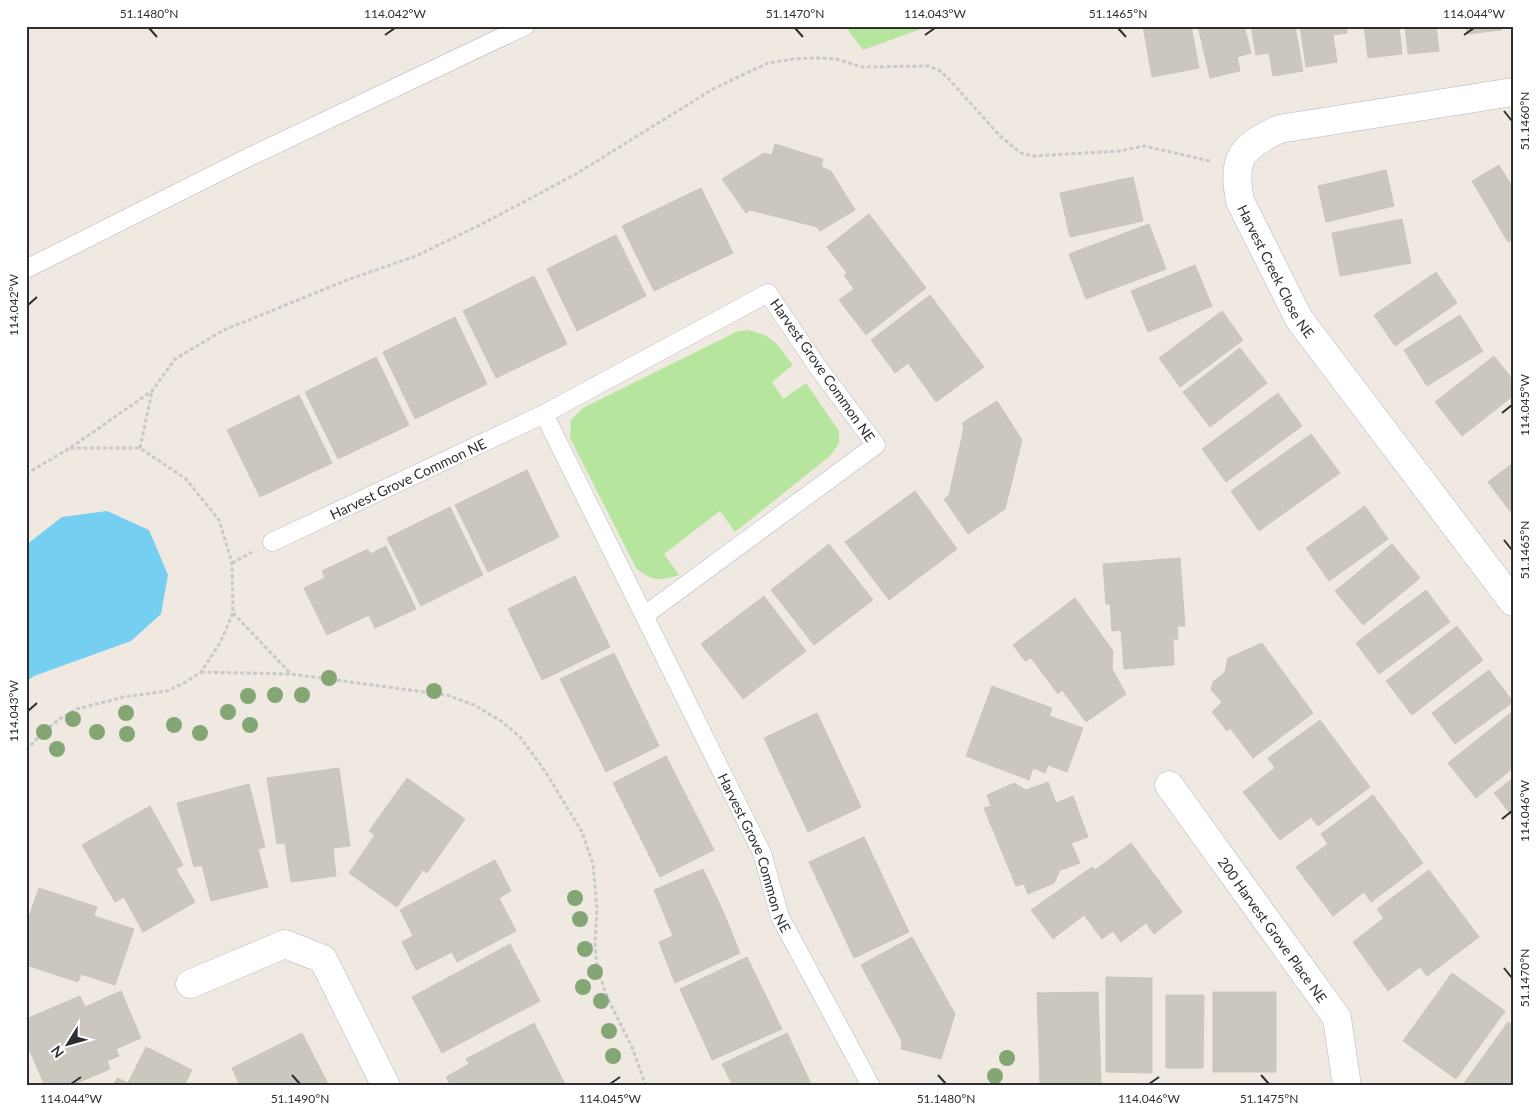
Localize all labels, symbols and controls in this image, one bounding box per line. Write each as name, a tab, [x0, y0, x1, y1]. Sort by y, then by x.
text: 51.1480°N	[120, 6, 178, 21]
text: 114.042°W	[364, 6, 427, 21]
text: 51.1470°N	[766, 6, 824, 21]
text: 114.043°W	[904, 6, 967, 21]
text: 51.1465°N	[1089, 6, 1147, 21]
text: 114.044°W	[1443, 6, 1506, 21]
text: 51.1460°N	[1517, 92, 1532, 150]
street label: Harvest Creek Close NE	[1235, 202, 1318, 341]
text: 114.042°W	[6, 273, 21, 336]
street label: Harvest Grove Common NE	[767, 295, 879, 445]
text: 114.045°W	[1517, 373, 1532, 436]
street label: Harvest Grove Common NE	[327, 434, 489, 522]
text: 51.1465°N	[1517, 521, 1532, 579]
text: 114.043°W	[6, 679, 21, 742]
street label: Harvest Grove Common NE	[715, 770, 795, 935]
text: 114.046°W	[1517, 779, 1532, 842]
street label: 200 Harvest Grove Place NE	[1215, 853, 1331, 1005]
text: 51.1470°N	[1517, 949, 1532, 1007]
north arrow	[42, 1020, 92, 1070]
text: N	[47, 1043, 67, 1062]
text: 114.044°W	[40, 1091, 103, 1106]
text: 51.1490°N	[271, 1091, 329, 1106]
text: 114.045°W	[579, 1091, 642, 1106]
text: 51.1480°N	[917, 1091, 975, 1106]
text: 114.046°W	[1118, 1091, 1181, 1106]
text: 51.1475°N	[1240, 1091, 1298, 1106]

